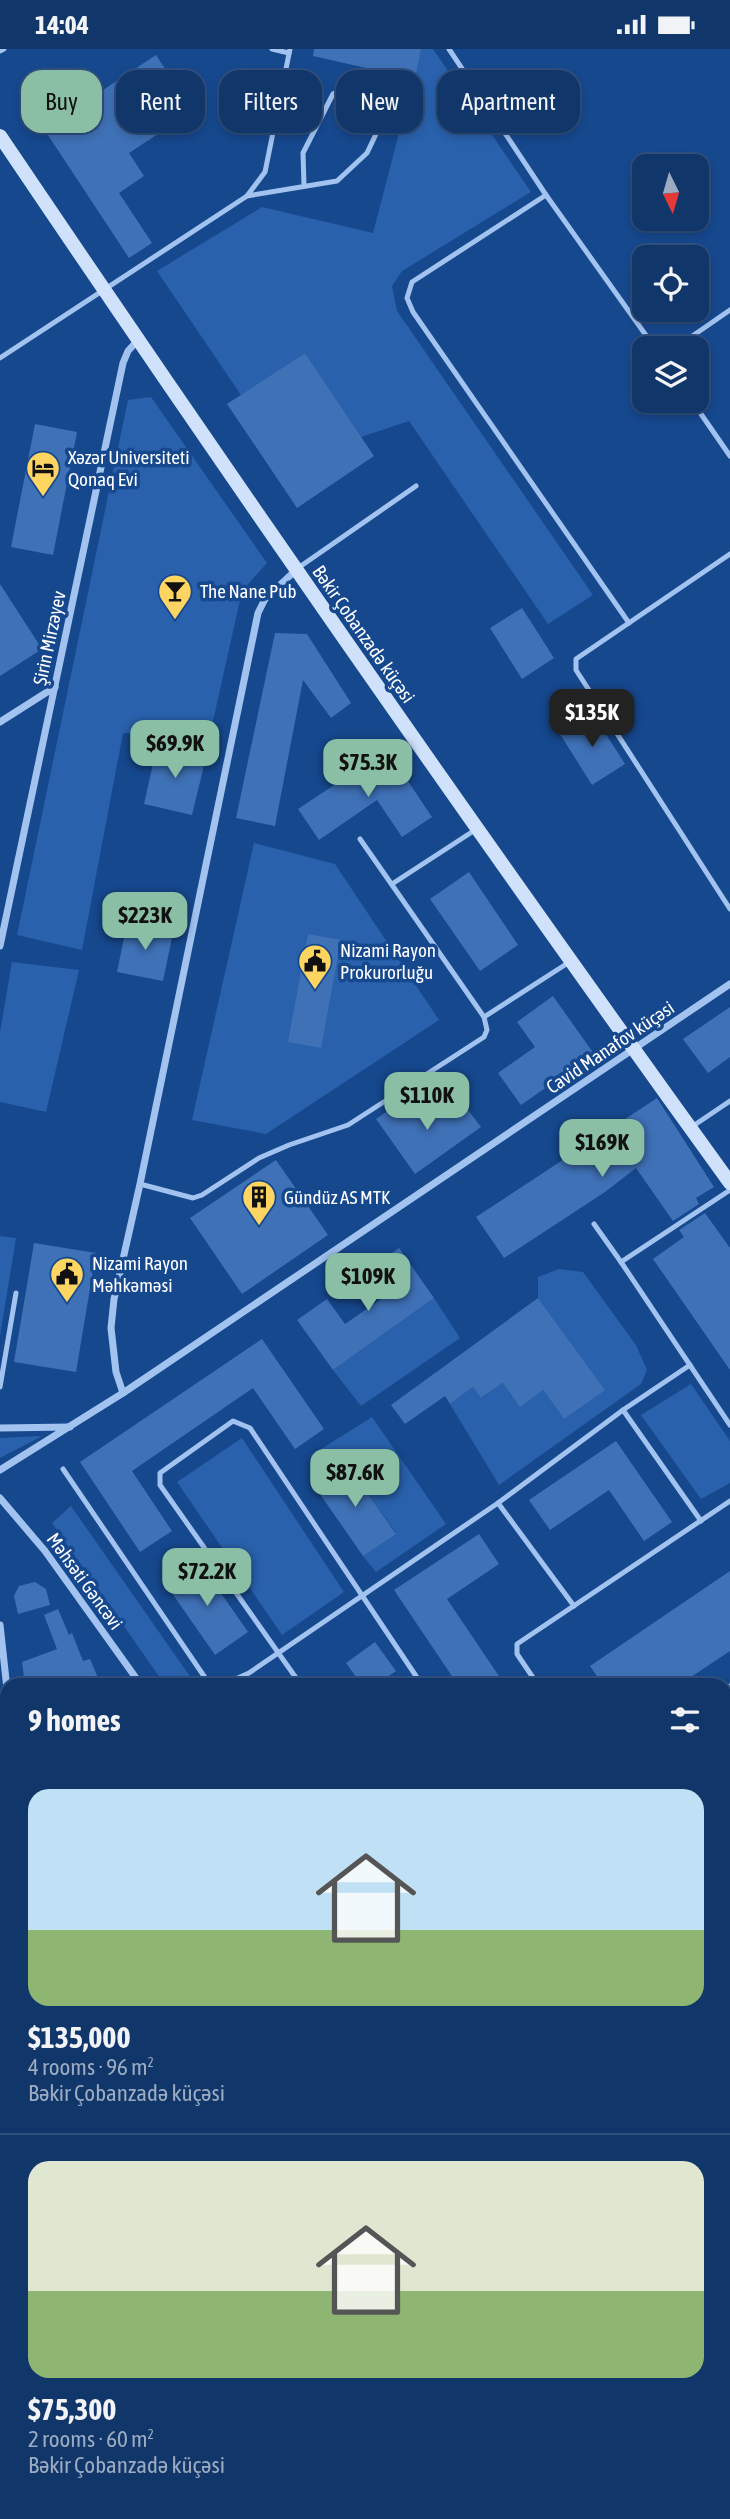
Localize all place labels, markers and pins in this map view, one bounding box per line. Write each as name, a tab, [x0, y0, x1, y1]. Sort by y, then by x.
place label: Xəzər Universiteti Qonaq Evi	[68, 446, 190, 490]
hotel icon: Xəzər Universiteti Qonaq Evi	[24, 449, 62, 498]
bar icon: The Nane Pub	[156, 572, 194, 621]
place label: The Nane Pub	[200, 580, 296, 602]
pin: $135K	[543, 689, 641, 749]
pin: $69.9K	[118, 721, 232, 780]
pin: $75.3K	[311, 739, 425, 799]
pin: $223K	[96, 893, 194, 952]
place label: Nizami Rayon Prokurorluğu	[340, 939, 436, 983]
public building icon: Nizami Rayon Prokurorluğu	[296, 942, 334, 991]
pin: $110K	[378, 1073, 476, 1132]
pin: $169K	[553, 1119, 651, 1179]
building icon: Gündüz AS MTK	[240, 1178, 278, 1227]
place label: Gündüz AS MTK	[284, 1186, 391, 1208]
place label: Nizami Rayon Məhkəməsi	[92, 1252, 188, 1296]
pin: $109K	[319, 1253, 417, 1313]
public building icon: Nizami Rayon Məhkəməsi	[48, 1255, 86, 1304]
pin: $87.6K	[298, 1449, 412, 1509]
pin: $72.2K	[150, 1549, 264, 1608]

